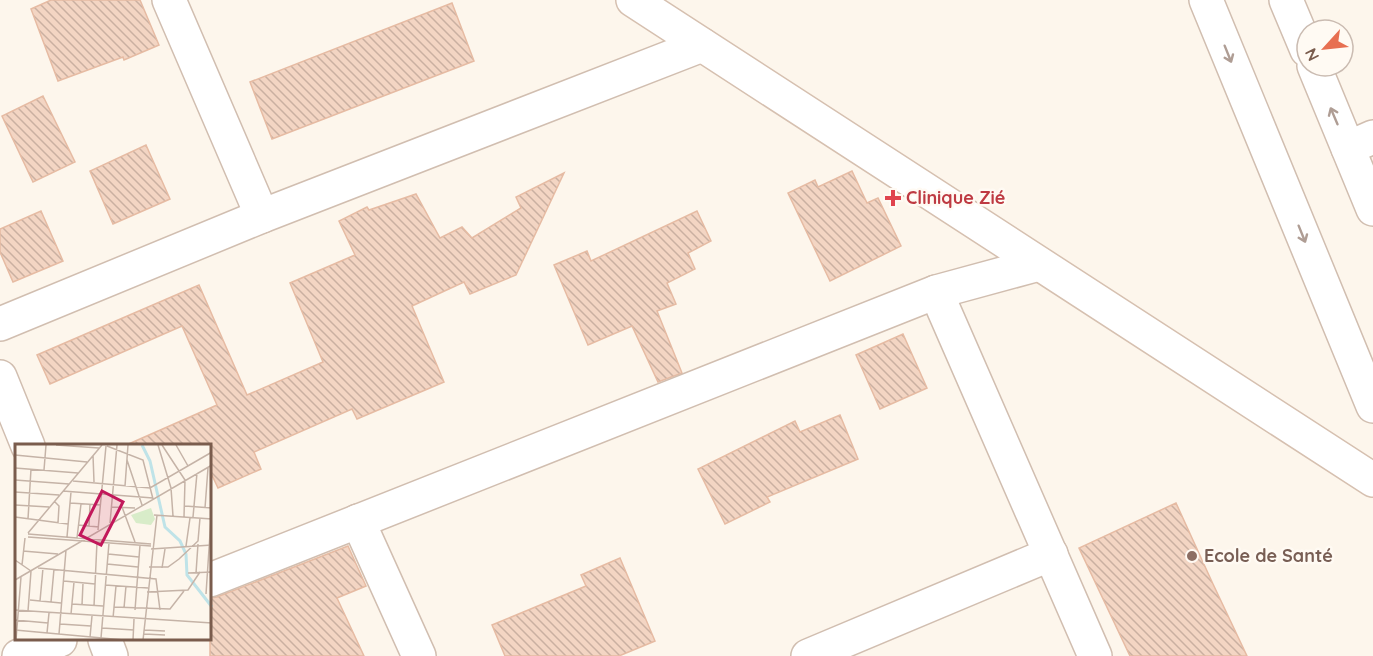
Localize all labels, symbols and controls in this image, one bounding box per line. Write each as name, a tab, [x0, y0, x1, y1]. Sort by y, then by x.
north arrow	[1295, 18, 1355, 78]
one-way arrow	[1223, 44, 1234, 63]
text: N	[1300, 45, 1323, 65]
one-way arrow	[1328, 108, 1339, 126]
place label: Clinique Zié	[906, 186, 1005, 209]
marker: Clinique Zié	[884, 189, 902, 207]
one-way arrow	[1297, 225, 1308, 243]
inset map	[15, 444, 212, 641]
place label: Ecole de Santé	[1204, 544, 1333, 567]
marker: Ecole de Santé	[1185, 549, 1199, 563]

